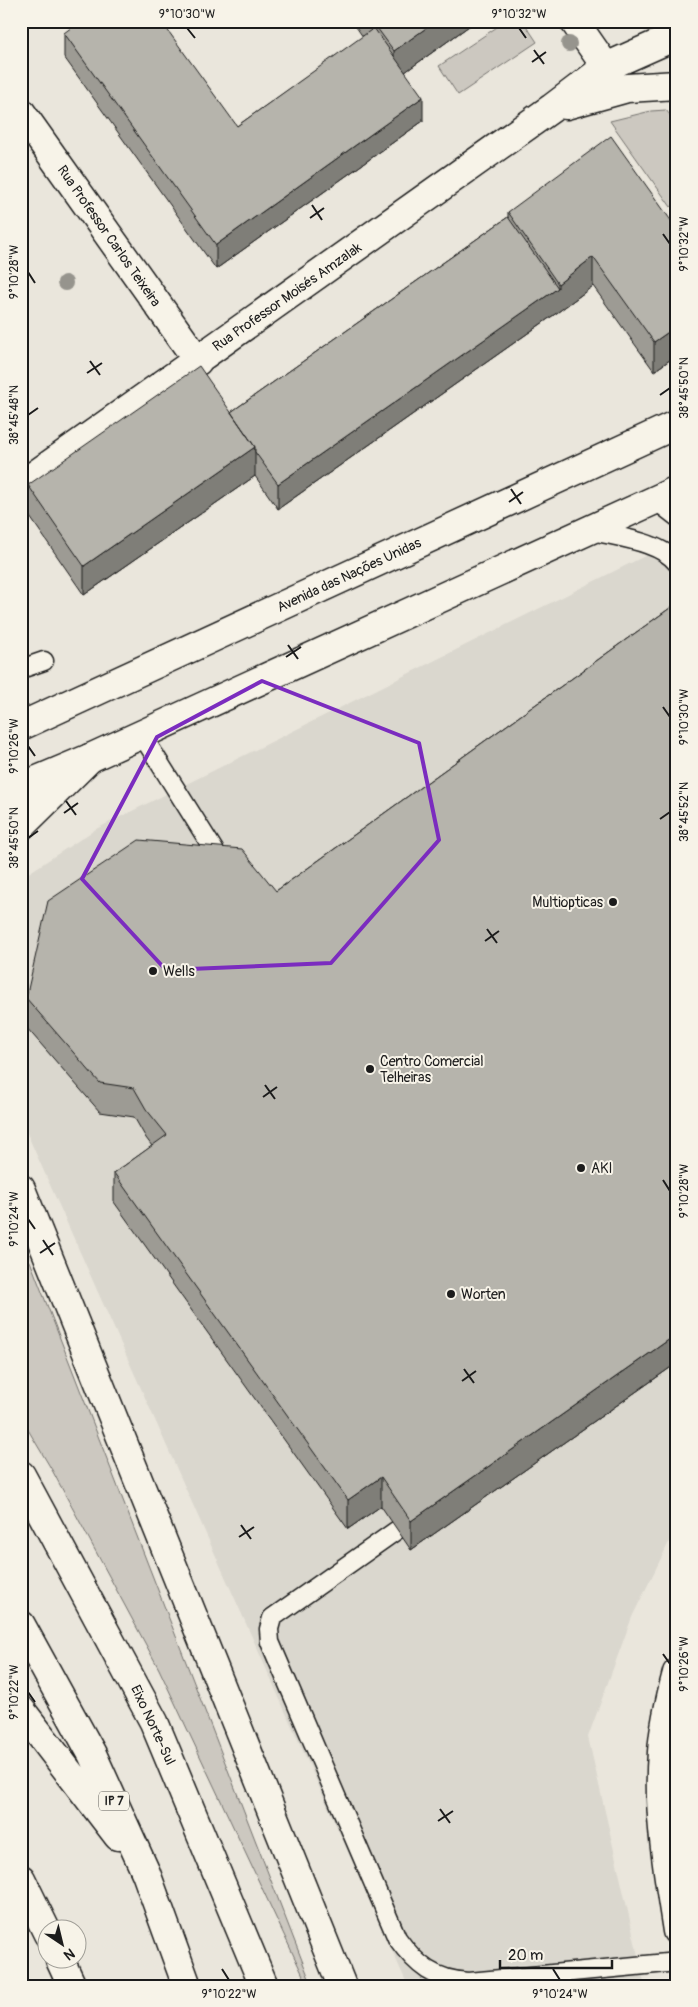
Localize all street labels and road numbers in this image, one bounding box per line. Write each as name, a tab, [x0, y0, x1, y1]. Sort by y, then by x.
street label: Rua Professor Carlos Teixeira	[54, 162, 164, 310]
street label: Rua Professor Moisés Amzalak	[209, 239, 365, 355]
street label: Avenida das Nações Unidas	[274, 534, 424, 616]
street label: Eixo Norte-Sul	[127, 1682, 179, 1768]
road number: IP 7	[99, 1792, 129, 1810]

